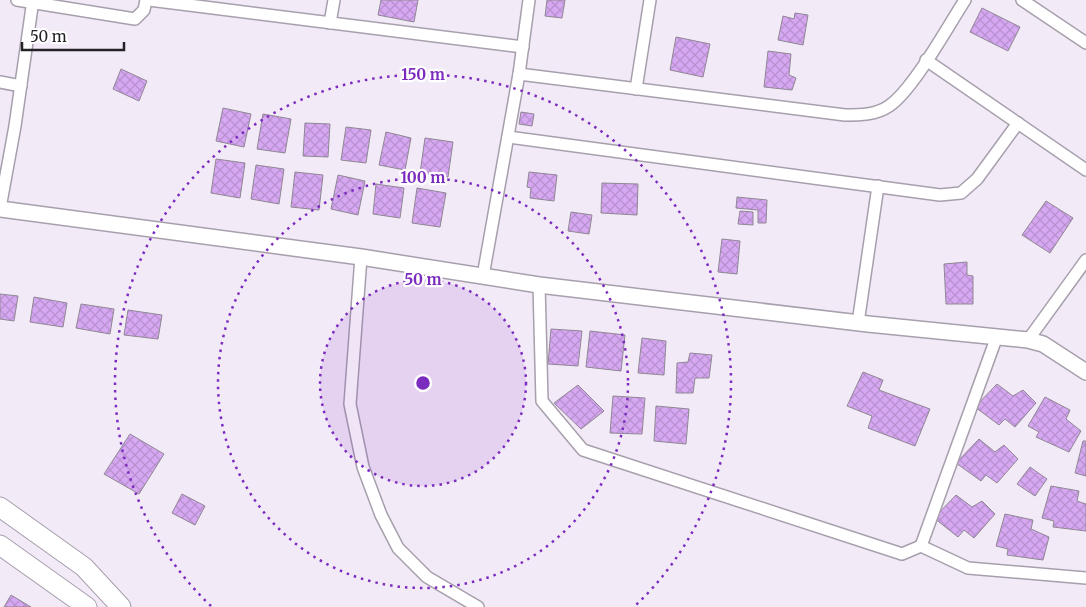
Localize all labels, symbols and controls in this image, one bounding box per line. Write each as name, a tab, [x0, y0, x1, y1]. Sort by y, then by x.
scale bar	[22, 20, 125, 52]
text: 50 m	[30, 27, 67, 46]
text: 150 m	[401, 65, 445, 84]
text: 100 m	[401, 168, 445, 187]
text: 50 m	[404, 270, 442, 289]
centre of rings	[414, 374, 432, 392]

